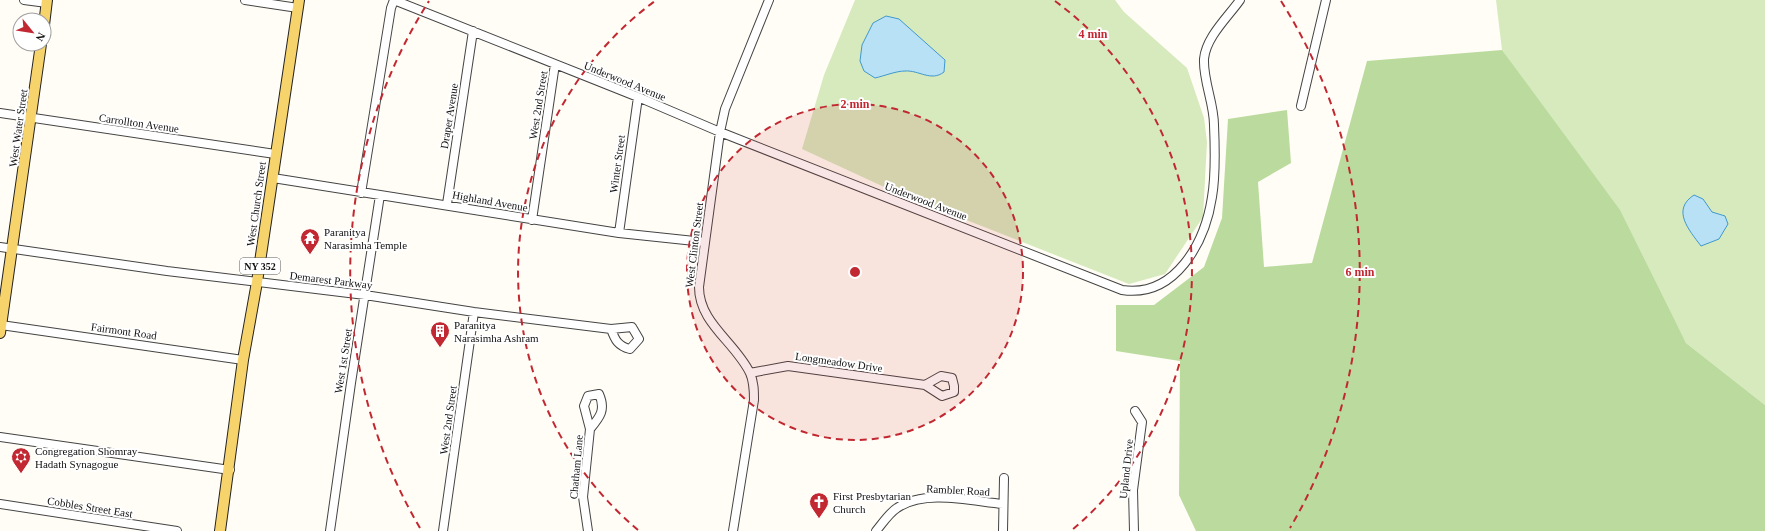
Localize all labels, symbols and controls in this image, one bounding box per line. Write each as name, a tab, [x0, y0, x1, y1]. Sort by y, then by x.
north arrow	[12, 12, 52, 52]
text: 4 min	[1078, 27, 1108, 41]
text: N	[33, 31, 48, 43]
street label: Underwood Avenue	[582, 59, 668, 103]
street label: West 2nd Street	[527, 70, 549, 140]
street label: Draper Avenue	[438, 82, 460, 150]
street label: West Water Street	[7, 88, 29, 168]
text: 2 min	[840, 97, 870, 111]
street label: Carrollton Avenue	[98, 111, 180, 135]
street label: Winter Street	[607, 134, 627, 194]
street label: West Church Street	[244, 161, 268, 247]
street label: Underwood Avenue	[883, 180, 969, 222]
street label: Highland Avenue	[451, 188, 529, 214]
street label: West Clinton Street	[683, 202, 705, 288]
place label: Paranitya Narasimha Temple	[324, 226, 407, 251]
temple icon: Paranitya Narasimha Temple	[299, 227, 321, 255]
road number: NY 352	[240, 258, 280, 274]
centre of rings	[848, 265, 862, 279]
text: 6 min	[1345, 265, 1375, 279]
street label: Demarest Parkway	[289, 269, 374, 291]
place label: Paranitya Narasimha Ashram	[454, 319, 539, 344]
street label: Fairmont Road	[90, 320, 158, 342]
building icon: Paranitya Narasimha Ashram	[429, 320, 451, 348]
street label: West 1st Street	[332, 328, 354, 394]
street label: Longmeadow Drive	[794, 350, 884, 374]
street label: West 2nd Street	[437, 385, 459, 455]
street label: Chatham Lane	[567, 434, 585, 500]
street label: Upland Drive	[1117, 438, 1135, 500]
place label: Congregation Shomray Hadath Synagogue	[35, 445, 138, 470]
synagogue icon: Congregation Shomray Hadath Synagogue	[10, 446, 32, 474]
street label: Rambler Road	[926, 482, 991, 498]
place label: First Presbytarian Church	[833, 490, 911, 515]
church icon: First Presbytarian Church	[808, 491, 830, 519]
street label: Cobbles Street East	[47, 494, 133, 520]

